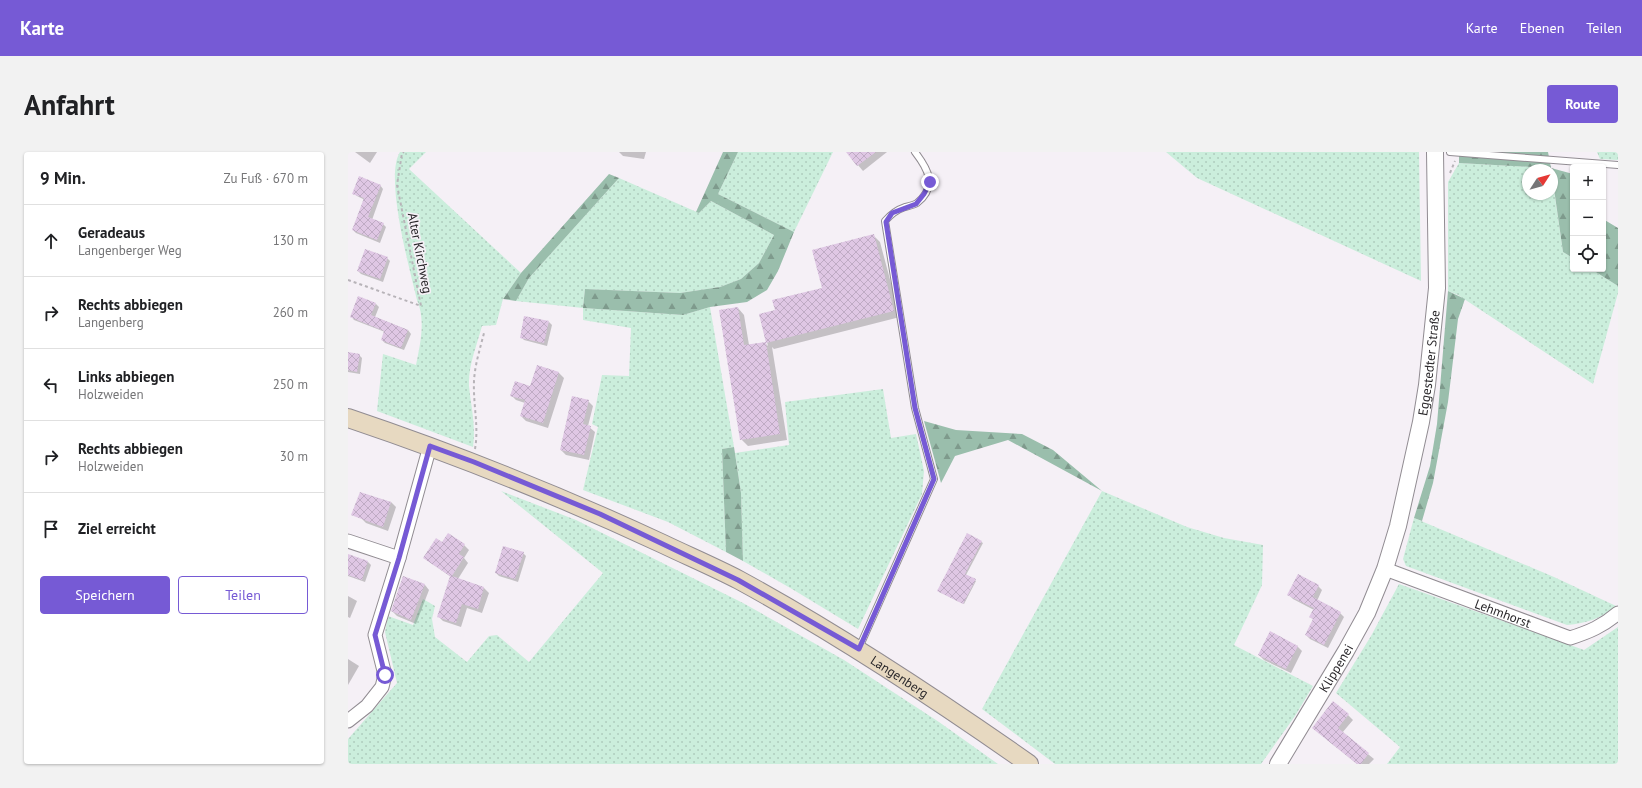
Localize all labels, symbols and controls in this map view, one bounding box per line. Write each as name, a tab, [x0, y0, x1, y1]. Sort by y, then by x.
text: Karte	[20, 16, 64, 40]
text: Karte	[1466, 19, 1498, 37]
text: Ebenen	[1520, 19, 1564, 37]
text: Teilen	[1586, 19, 1622, 37]
button: Route	[1547, 85, 1618, 123]
text: Anfahrt	[24, 86, 115, 123]
north arrow	[1522, 164, 1558, 200]
map controls	[1570, 164, 1606, 272]
button: +	[1570, 164, 1606, 200]
text: 9 Min.	[40, 167, 86, 189]
text: Zu Fuß · 670 m	[224, 170, 308, 187]
route end	[921, 173, 939, 191]
button: −	[1570, 200, 1606, 236]
street label: Alter Kirchweg	[404, 211, 436, 295]
text: Geradeaus	[78, 223, 145, 242]
icon: ahead	[40, 230, 62, 252]
text: 130 m	[273, 232, 308, 249]
button: locate	[1570, 236, 1606, 272]
text: Langenberger Weg	[78, 242, 182, 259]
text: Rechts abbiegen	[78, 295, 183, 314]
icon: right	[40, 302, 62, 324]
text: 260 m	[273, 304, 308, 321]
street label: Eggestedter Straße	[1414, 309, 1443, 417]
text: Langenberg	[78, 314, 144, 331]
text: Links abbiegen	[78, 367, 174, 386]
icon: left	[40, 374, 62, 396]
text: 250 m	[273, 376, 308, 393]
text: Holzweiden	[78, 386, 144, 403]
text: Rechts abbiegen	[78, 439, 183, 458]
icon: right	[40, 446, 62, 468]
text: 30 m	[280, 448, 308, 465]
text: Holzweiden	[78, 458, 144, 475]
icon: arrive	[40, 518, 62, 540]
text: Ziel erreicht	[78, 519, 156, 538]
button: Speichern	[40, 576, 170, 614]
button: Teilen	[178, 576, 308, 614]
street label: Lehmhorst	[1473, 595, 1534, 631]
street label: Klippenei	[1315, 641, 1357, 695]
street label: Langenberg	[868, 651, 932, 701]
route start	[376, 666, 394, 684]

